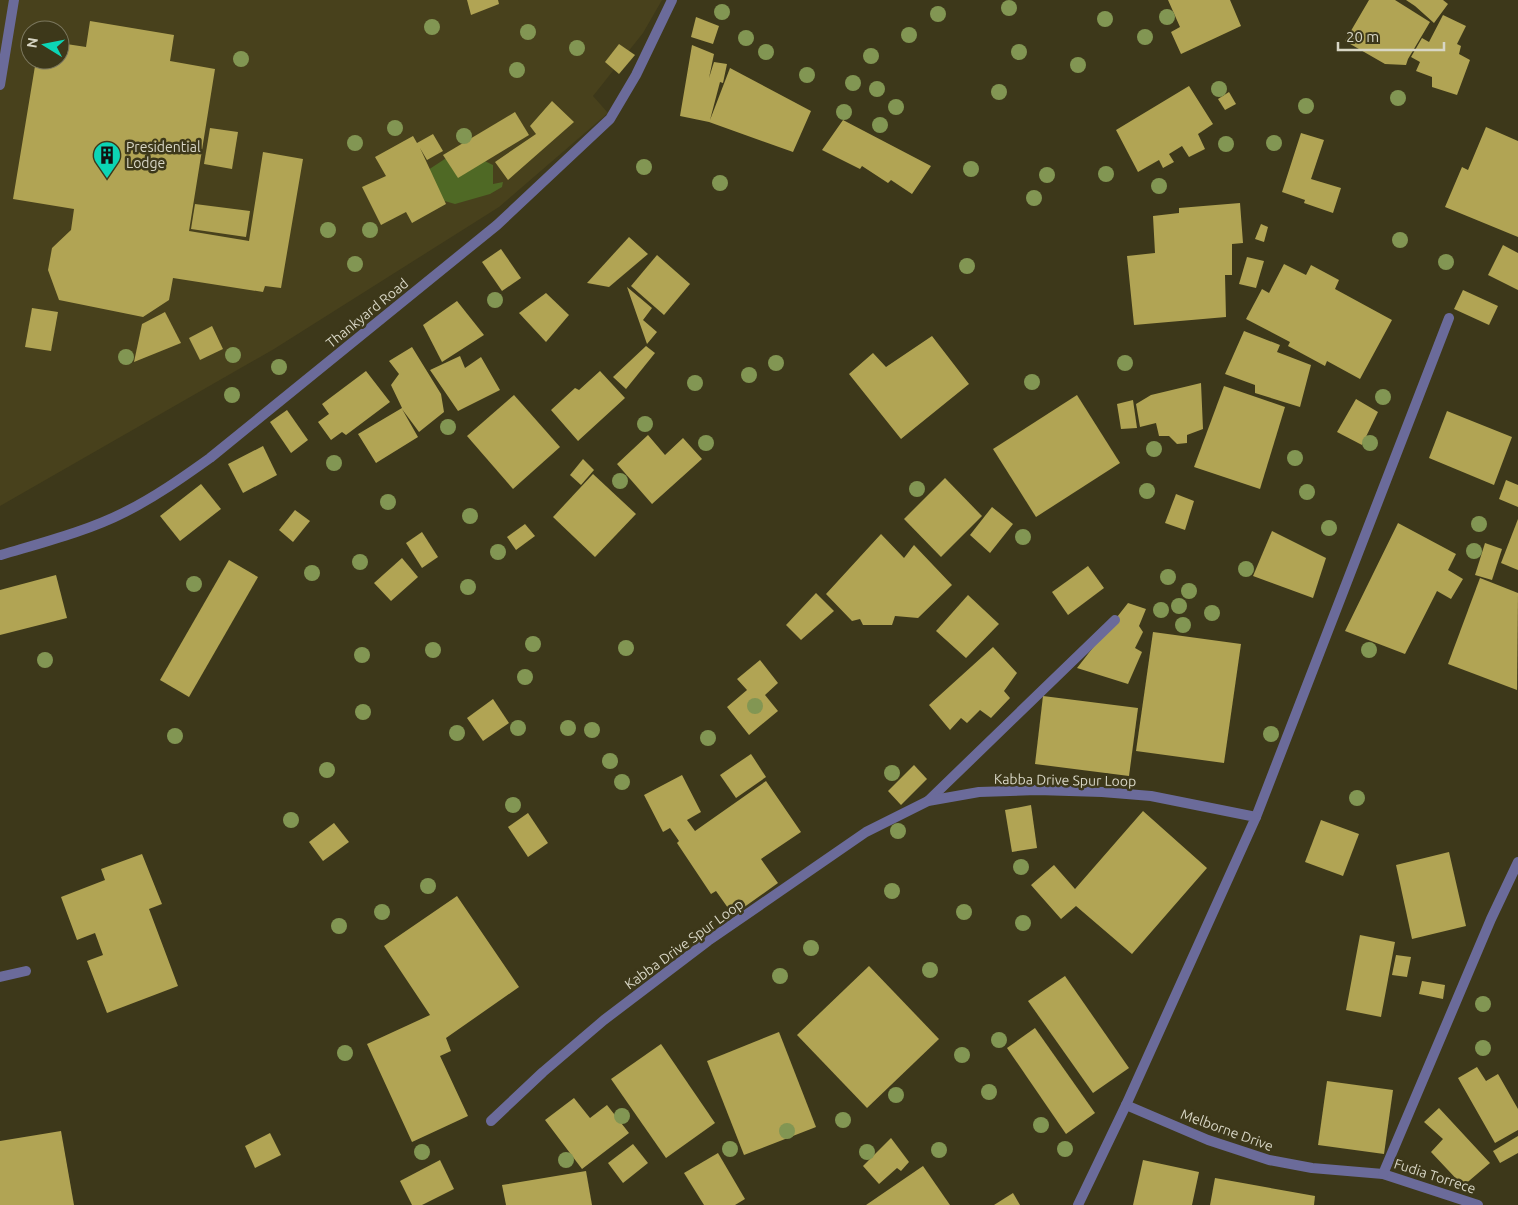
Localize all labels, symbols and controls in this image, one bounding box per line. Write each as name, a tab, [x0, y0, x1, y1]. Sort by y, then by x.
north arrow	[20, 20, 70, 70]
scale bar	[1338, 20, 1444, 52]
text: 20 m	[1346, 28, 1379, 45]
text: N	[23, 36, 41, 49]
place label: Presidential Lodge	[126, 139, 201, 171]
building icon: Presidential Lodge	[92, 140, 122, 179]
street label: Thankyard Road	[323, 275, 411, 351]
street label: Kabba Drive Spur Loop	[994, 771, 1136, 789]
street label: Kabba Drive Spur Loop	[622, 896, 746, 992]
street label: Melborne Drive	[1179, 1106, 1275, 1154]
street label: Fudia Torrece	[1392, 1155, 1478, 1197]

